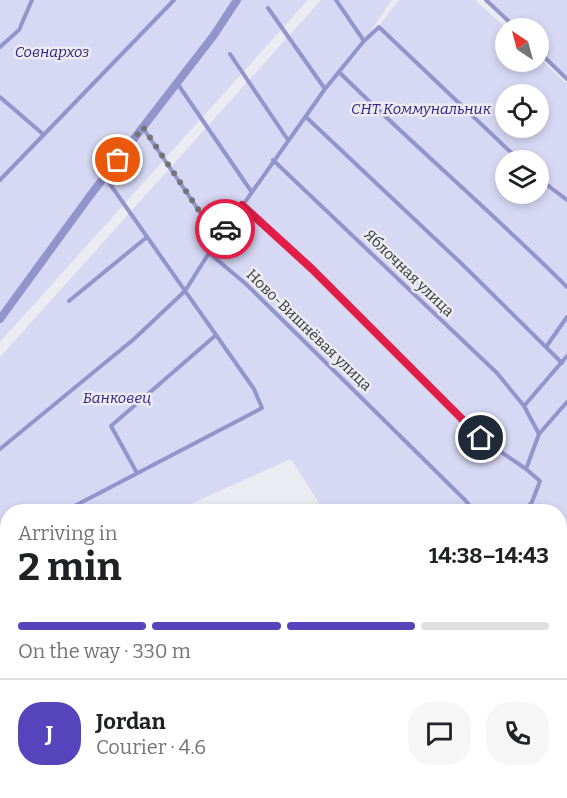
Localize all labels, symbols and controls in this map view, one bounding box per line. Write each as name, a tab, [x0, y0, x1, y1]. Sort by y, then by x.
north arrow	[495, 18, 549, 72]
map controls	[495, 18, 549, 204]
park label: Совнархоз	[15, 43, 89, 61]
button: locate	[495, 84, 549, 138]
park label: СНТ Коммунальник	[351, 100, 492, 118]
pin	[92, 134, 143, 185]
icon: bag	[101, 143, 134, 176]
button: layers	[495, 150, 549, 204]
courier	[195, 199, 255, 259]
icon: car	[209, 213, 242, 246]
street label: Яблочная улица	[360, 226, 458, 320]
street label: Ново-Вишнёвая улица	[243, 265, 375, 395]
park label: Банковец	[83, 389, 151, 407]
pin	[455, 412, 506, 463]
icon: home	[464, 421, 497, 454]
text: Arriving in	[18, 521, 117, 545]
text: 14:38–14:43	[429, 542, 549, 569]
text: 2 min	[18, 544, 122, 590]
text: On the way · 330 m	[18, 639, 191, 663]
button: chat	[408, 702, 471, 765]
button: phone	[486, 702, 549, 765]
text: Jordan	[96, 708, 166, 735]
text: J	[46, 720, 53, 747]
text: Courier · 4.6	[96, 735, 206, 759]

